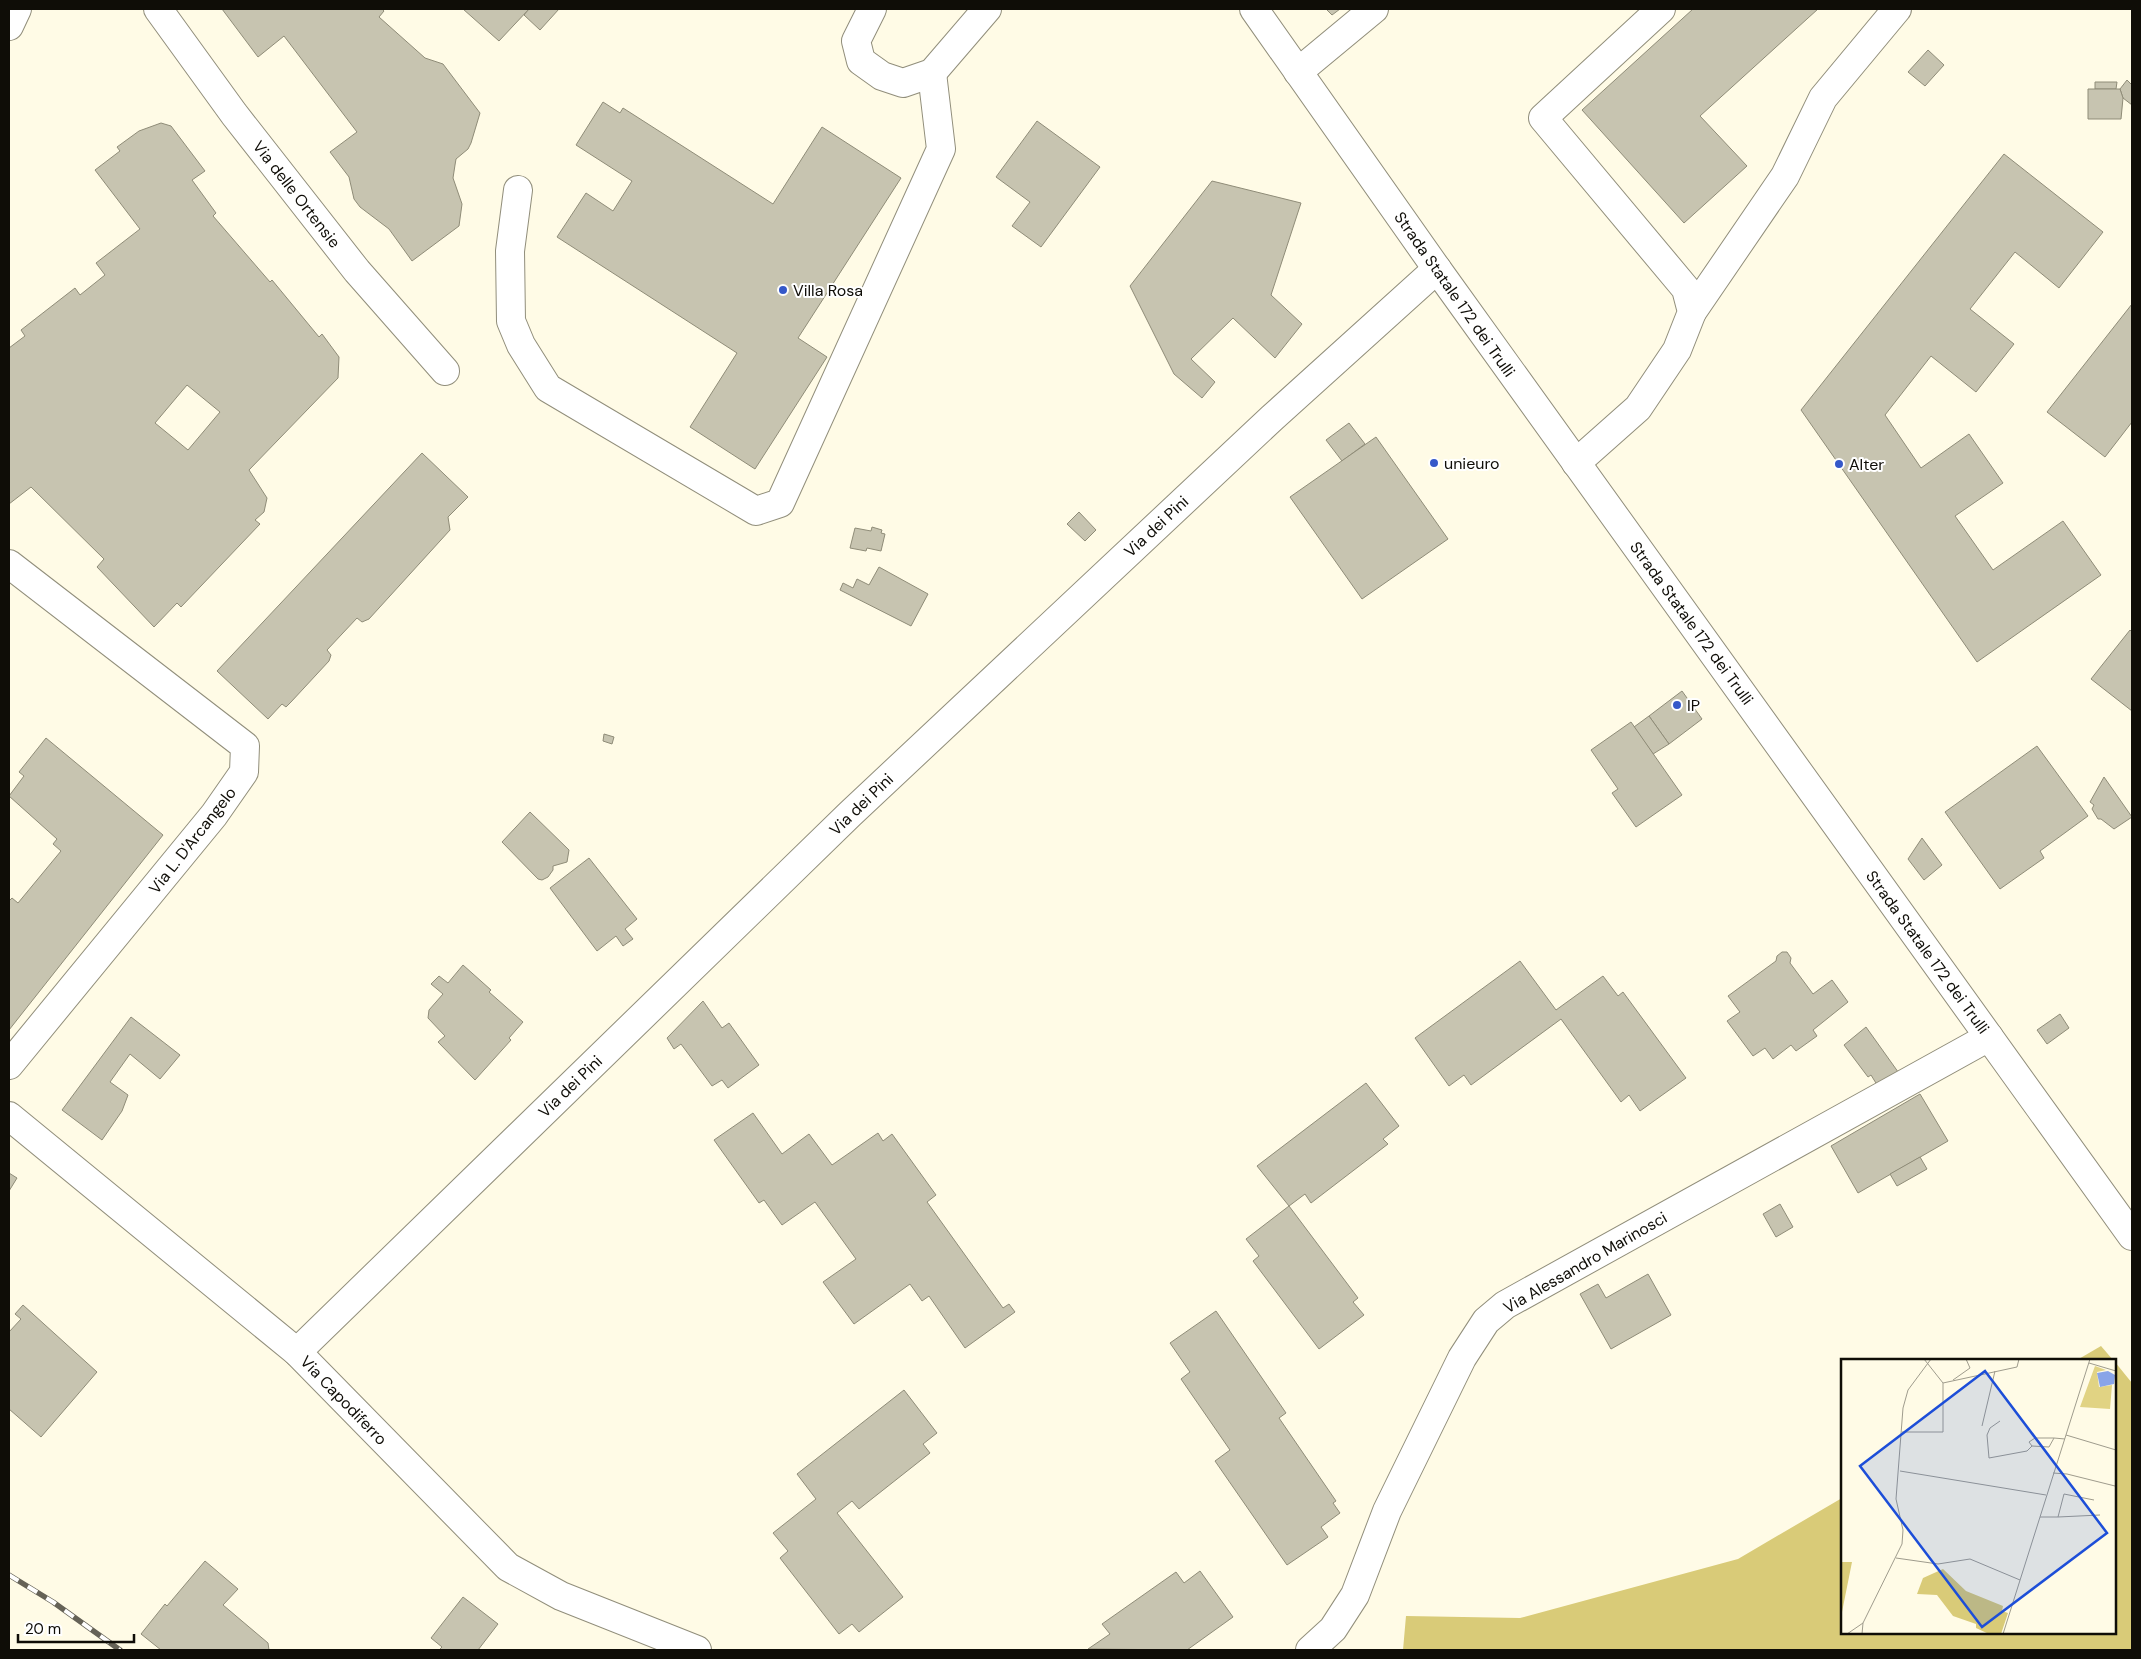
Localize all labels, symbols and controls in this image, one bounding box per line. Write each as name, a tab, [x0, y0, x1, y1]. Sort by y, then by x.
street label: Via delle Ortensie	[248, 136, 345, 252]
street label: Strada Statale 172 dei Trulli	[1389, 208, 1520, 381]
place label: Villa Rosa	[793, 280, 863, 301]
marker: Villa Rosa	[777, 284, 789, 296]
place label: unieuro	[1444, 453, 1500, 474]
place label: Alter	[1849, 454, 1884, 475]
marker: unieuro	[1428, 457, 1440, 469]
marker: Alter	[1833, 458, 1845, 470]
street label: Via dei Pini	[1120, 491, 1193, 562]
street label: Strada Statale 172 dei Trulli	[1625, 537, 1758, 709]
place label: IP	[1687, 695, 1700, 716]
marker: IP	[1671, 699, 1683, 711]
street label: Via dei Pini	[825, 769, 898, 840]
street label: Via L. D'Arcangelo	[144, 783, 241, 898]
street label: Strada Statale 172 dei Trulli	[1861, 866, 1994, 1038]
street label: Via dei Pini	[534, 1051, 607, 1122]
street label: Via Alessandro Marinosci	[1500, 1207, 1671, 1318]
street label: Via Capodiferro	[296, 1351, 392, 1449]
inset map	[1841, 1359, 2116, 1634]
scale bar	[18, 1612, 134, 1644]
text: 20 m	[25, 1619, 61, 1639]

